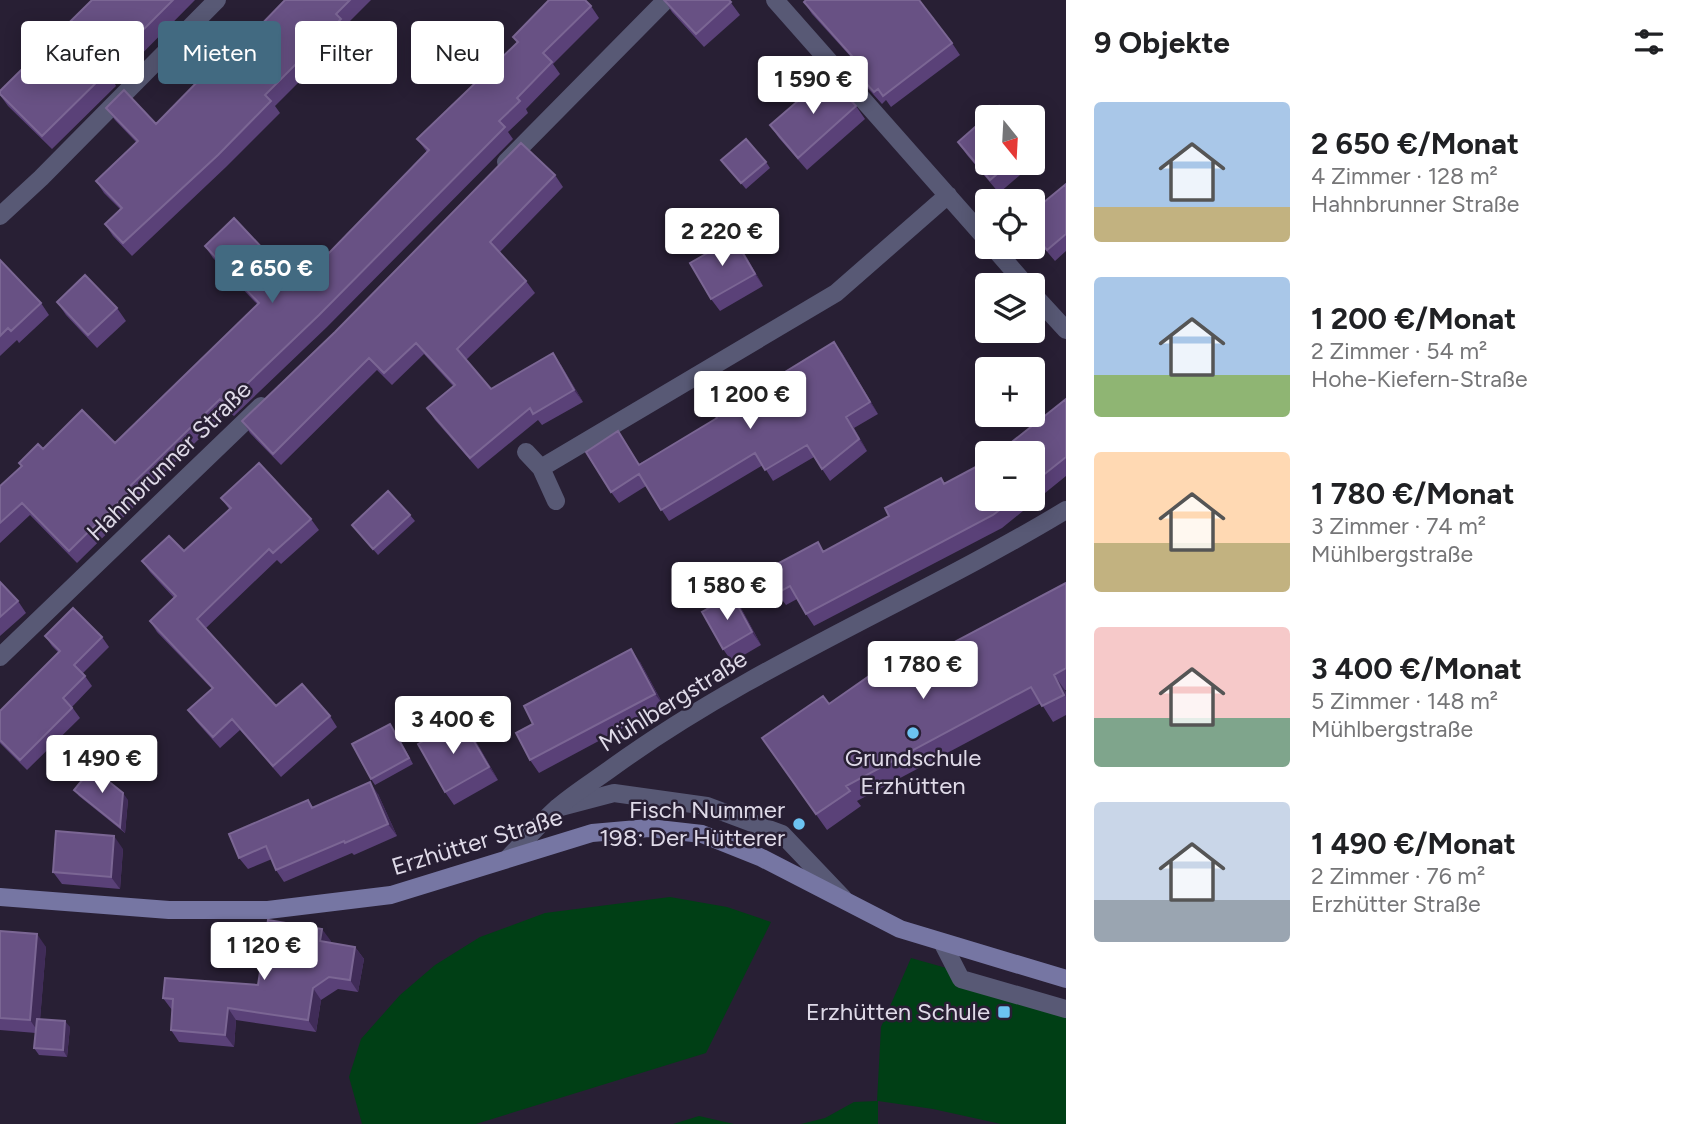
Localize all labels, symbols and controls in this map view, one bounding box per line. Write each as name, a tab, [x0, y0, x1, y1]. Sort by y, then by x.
chip: Kaufen	[21, 21, 144, 84]
chip: Mieten	[158, 21, 281, 84]
chip: Filter	[295, 21, 397, 84]
chip: Neu	[411, 21, 504, 84]
icon: filters	[1630, 23, 1668, 61]
text: 9 Objekte	[1094, 24, 1230, 61]
pin: 1 590 €	[748, 57, 878, 116]
text: 1 590 €	[774, 65, 852, 93]
north arrow	[975, 105, 1045, 175]
map controls	[975, 105, 1045, 511]
text: 2 650 €/Monat	[1311, 125, 1519, 162]
icon: home	[1150, 130, 1234, 214]
text: 4 Zimmer · 128 m²	[1311, 162, 1498, 190]
button: locate	[975, 189, 1045, 259]
text: Hahnbrunner Straße	[1311, 190, 1519, 218]
pin: 2 220 €	[657, 208, 787, 268]
text: 2 220 €	[681, 217, 763, 245]
pin: 2 650 €	[207, 246, 337, 305]
text: 2 650 €	[231, 254, 313, 282]
button: layers	[975, 273, 1045, 343]
text: 1 200 €/Monat	[1311, 300, 1516, 337]
icon: home	[1150, 305, 1234, 389]
text: 2 Zimmer · 54 m²	[1311, 337, 1487, 365]
button: +	[975, 357, 1045, 427]
text: Hohe-Kiefern-Straße	[1311, 365, 1528, 393]
pin: 1 200 €	[685, 372, 815, 431]
street label: Hahnbrunner Straße	[80, 375, 257, 547]
text: 1 200 €	[710, 380, 790, 408]
button: −	[975, 441, 1045, 511]
text: 1 780 €/Monat	[1311, 475, 1514, 512]
icon: home	[1150, 480, 1234, 564]
text: 3 Zimmer · 74 m²	[1311, 512, 1486, 540]
text: Mühlbergstraße	[1311, 540, 1473, 568]
pin: 1 580 €	[662, 562, 792, 622]
text: 1 580 €	[688, 571, 766, 599]
pin: 1 780 €	[858, 642, 988, 701]
street label: Mühlbergstraße	[593, 644, 752, 758]
text: 1 780 €	[884, 650, 962, 678]
text: 3 400 €/Monat	[1311, 650, 1522, 687]
icon: home	[1150, 655, 1234, 739]
text: 5 Zimmer · 148 m²	[1311, 687, 1498, 715]
pin: 3 400 €	[388, 696, 518, 756]
text: 3 400 €	[411, 705, 495, 733]
text: Mühlbergstraße	[1311, 715, 1473, 743]
marker: Grundschule Erzhütten	[905, 725, 921, 741]
pin: 1 490 €	[37, 736, 167, 795]
place label: Grundschule Erzhütten	[845, 743, 981, 800]
text: 1 490 €	[62, 744, 142, 772]
place label: Fisch Nummer 198: Der Hütterer	[599, 795, 785, 852]
street label: Erzhütter Straße	[388, 802, 566, 881]
marker: Fisch Nummer 198: Der Hütterer	[791, 816, 807, 832]
text: 1 490 €/Monat	[1311, 825, 1516, 862]
icon: home	[1150, 830, 1234, 914]
text: 2 Zimmer · 76 m²	[1311, 862, 1485, 890]
text: Erzhütter Straße	[1311, 890, 1481, 918]
pin: 1 120 €	[199, 922, 329, 982]
text: 1 120 €	[227, 931, 301, 959]
place label: Erzhütten Schule	[806, 997, 990, 1026]
marker: Erzhütten Schule	[996, 1004, 1012, 1020]

